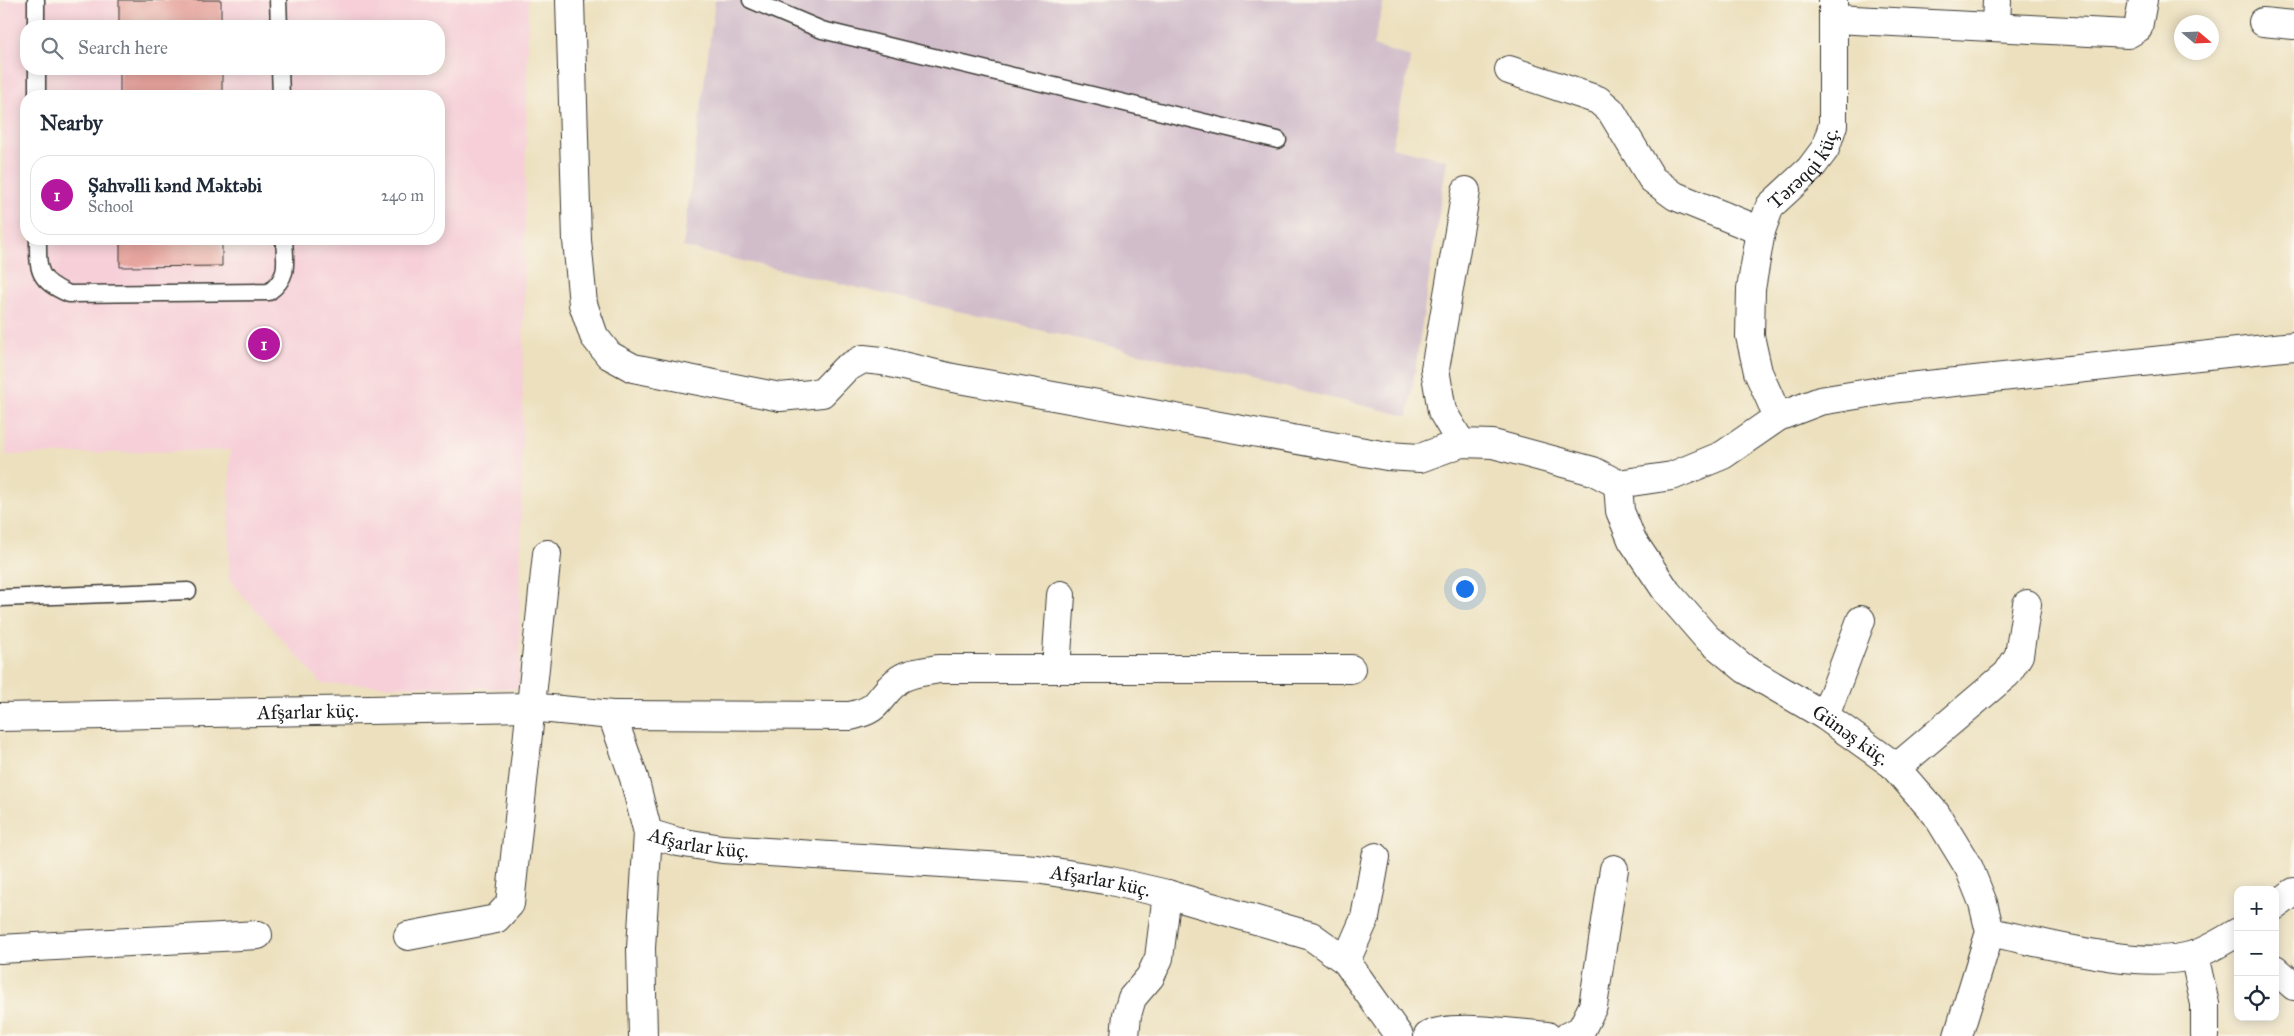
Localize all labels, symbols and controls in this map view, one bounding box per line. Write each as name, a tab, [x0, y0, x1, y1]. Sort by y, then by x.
north arrow	[2174, 15, 2219, 60]
search box	[20, 20, 445, 75]
icon: search	[38, 34, 66, 62]
text: Search here	[78, 36, 168, 59]
text: Nearby	[40, 110, 103, 136]
street label: Tərəqqi küç.	[1763, 124, 1843, 214]
text: Şahvəlli kənd Məktəbi	[88, 174, 262, 197]
text: 1	[54, 186, 60, 205]
text: 240 m	[381, 186, 424, 205]
text: School	[88, 197, 133, 216]
pin: 1	[248, 325, 280, 363]
your location	[1452, 576, 1478, 602]
street label: Afşarlar küç.	[256, 698, 359, 724]
street label: Günəş küç.	[1808, 699, 1894, 770]
street label: Afşarlar küç.	[645, 822, 750, 863]
street label: Afşarlar küç.	[1048, 859, 1153, 902]
map controls	[2234, 886, 2279, 1021]
button: +	[2234, 886, 2279, 931]
button: −	[2234, 931, 2279, 976]
button: locate	[2234, 976, 2279, 1021]

